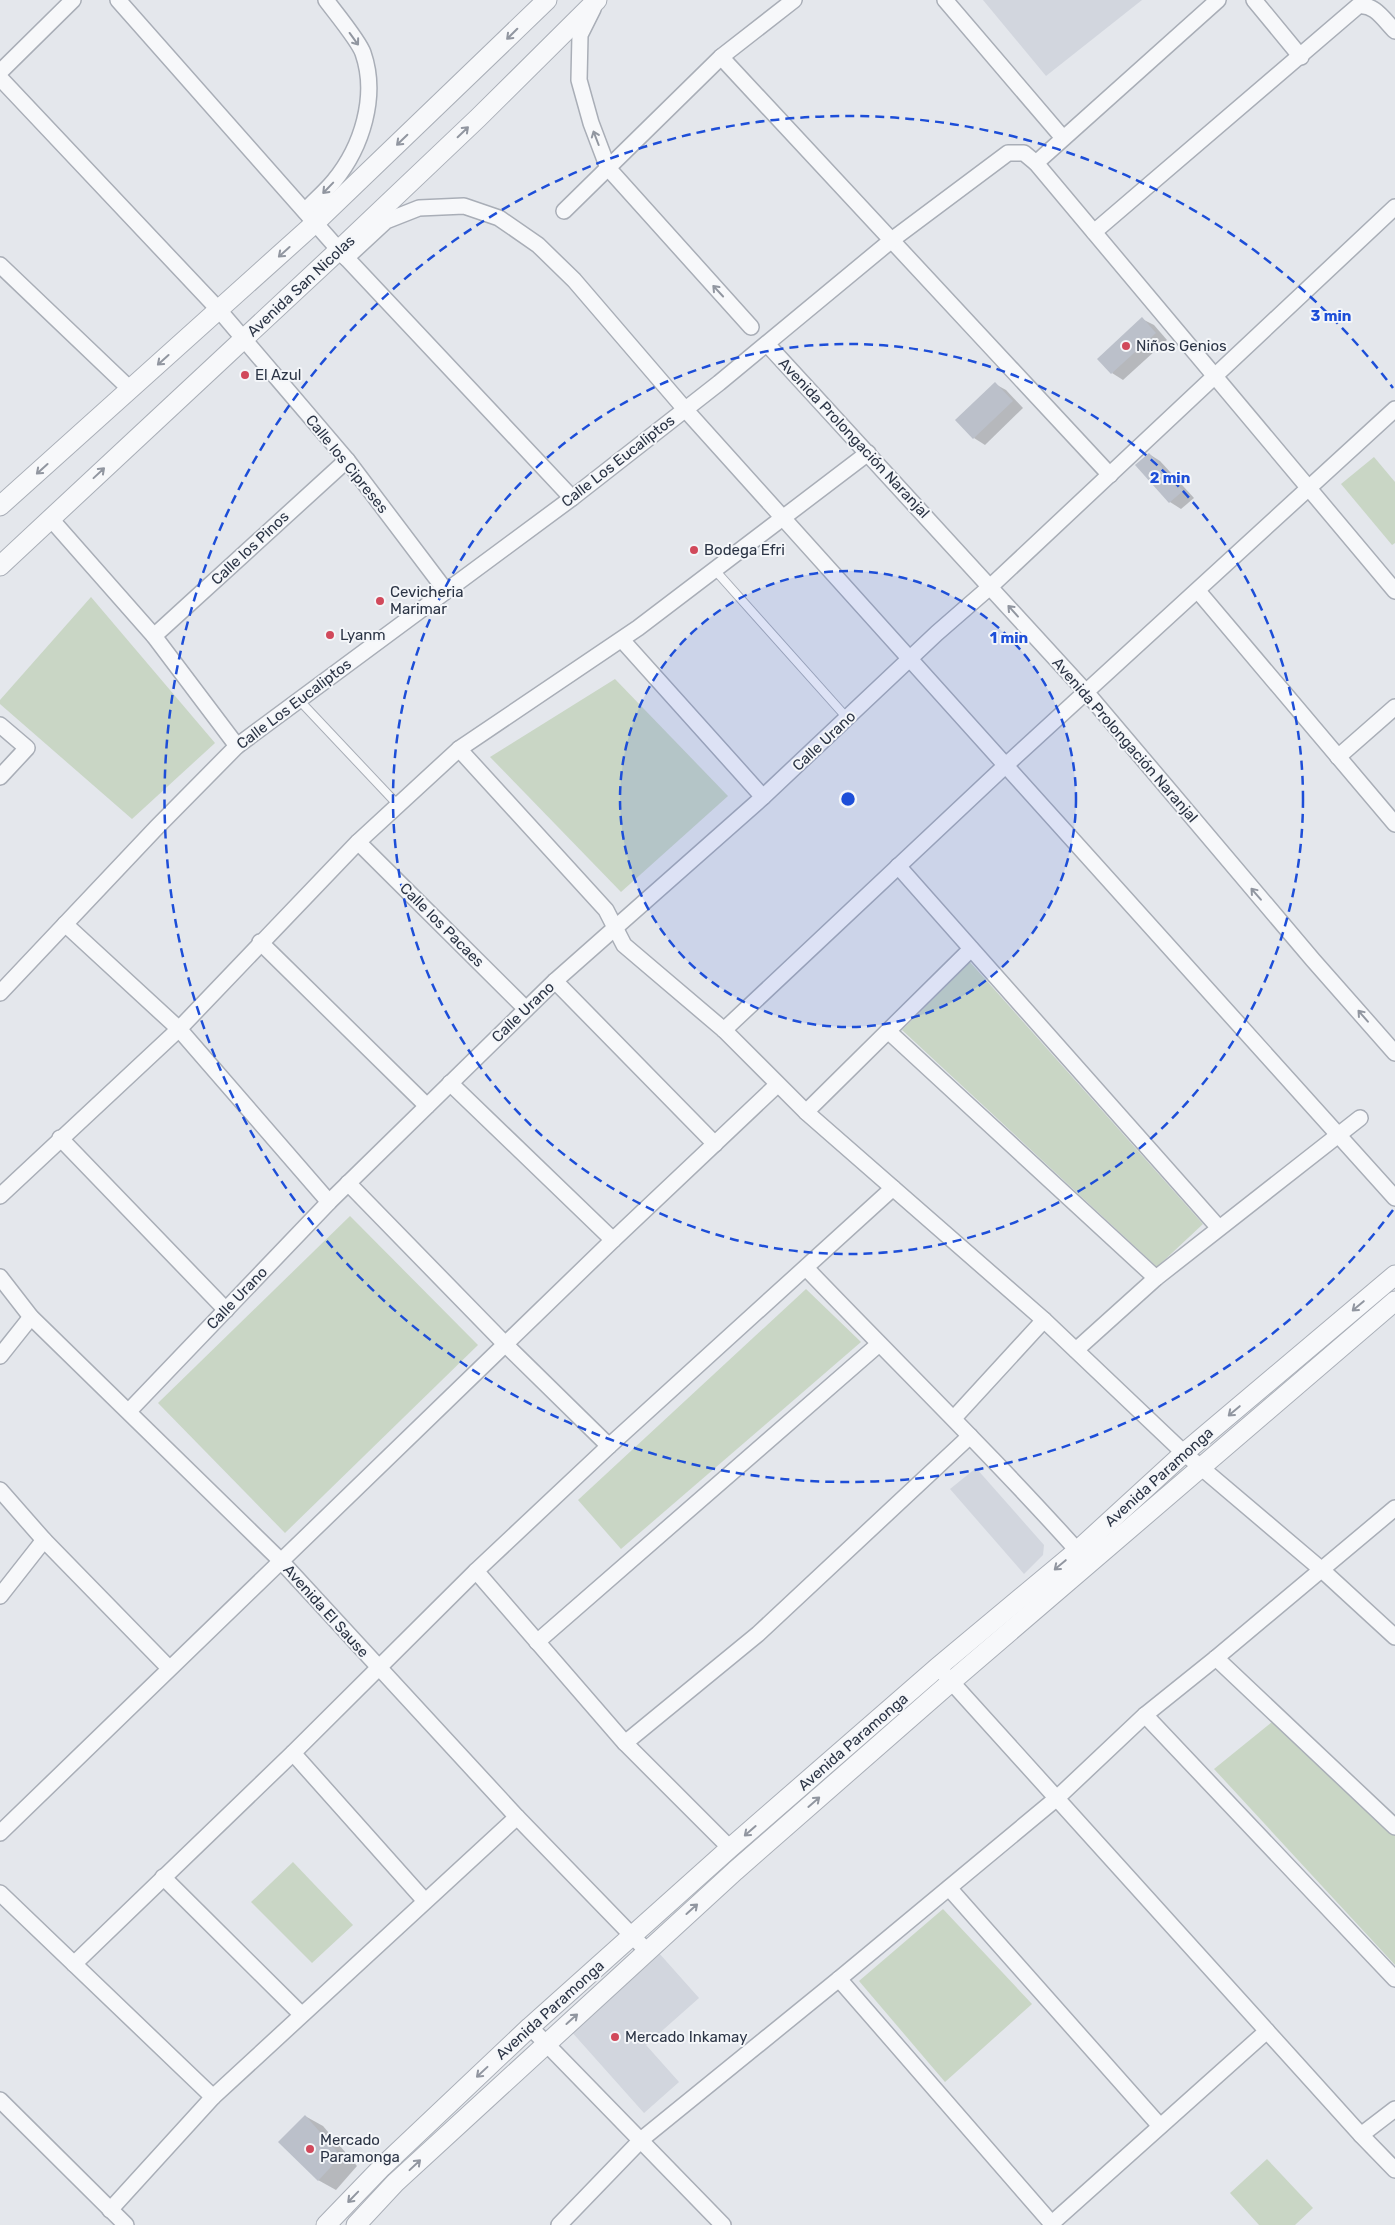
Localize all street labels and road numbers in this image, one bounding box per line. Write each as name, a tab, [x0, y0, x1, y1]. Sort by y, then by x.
street label: Avenida San Nicolas	[243, 231, 359, 340]
street label: Avenida Prolongación Naranjal	[775, 354, 933, 522]
street label: Calle los Cipreses	[302, 411, 392, 517]
street label: Calle Los Eucaliptos	[558, 411, 678, 511]
street label: Calle los Pinos	[207, 507, 293, 589]
street label: Avenida Prolongación Naranjal	[1048, 654, 1202, 826]
street label: Calle Los Eucaliptos	[233, 655, 355, 753]
street label: Calle Urano	[789, 707, 859, 775]
street label: Calle los Pacaes	[396, 879, 488, 971]
street label: Calle Urano	[488, 978, 558, 1046]
street label: Calle Urano	[203, 1263, 271, 1333]
street label: Avenida Paramonga	[1101, 1424, 1217, 1530]
street label: Avenida El Sause	[280, 1561, 372, 1661]
street label: Avenida Paramonga	[794, 1689, 912, 1795]
street label: Avenida Paramonga	[492, 1957, 608, 2063]

